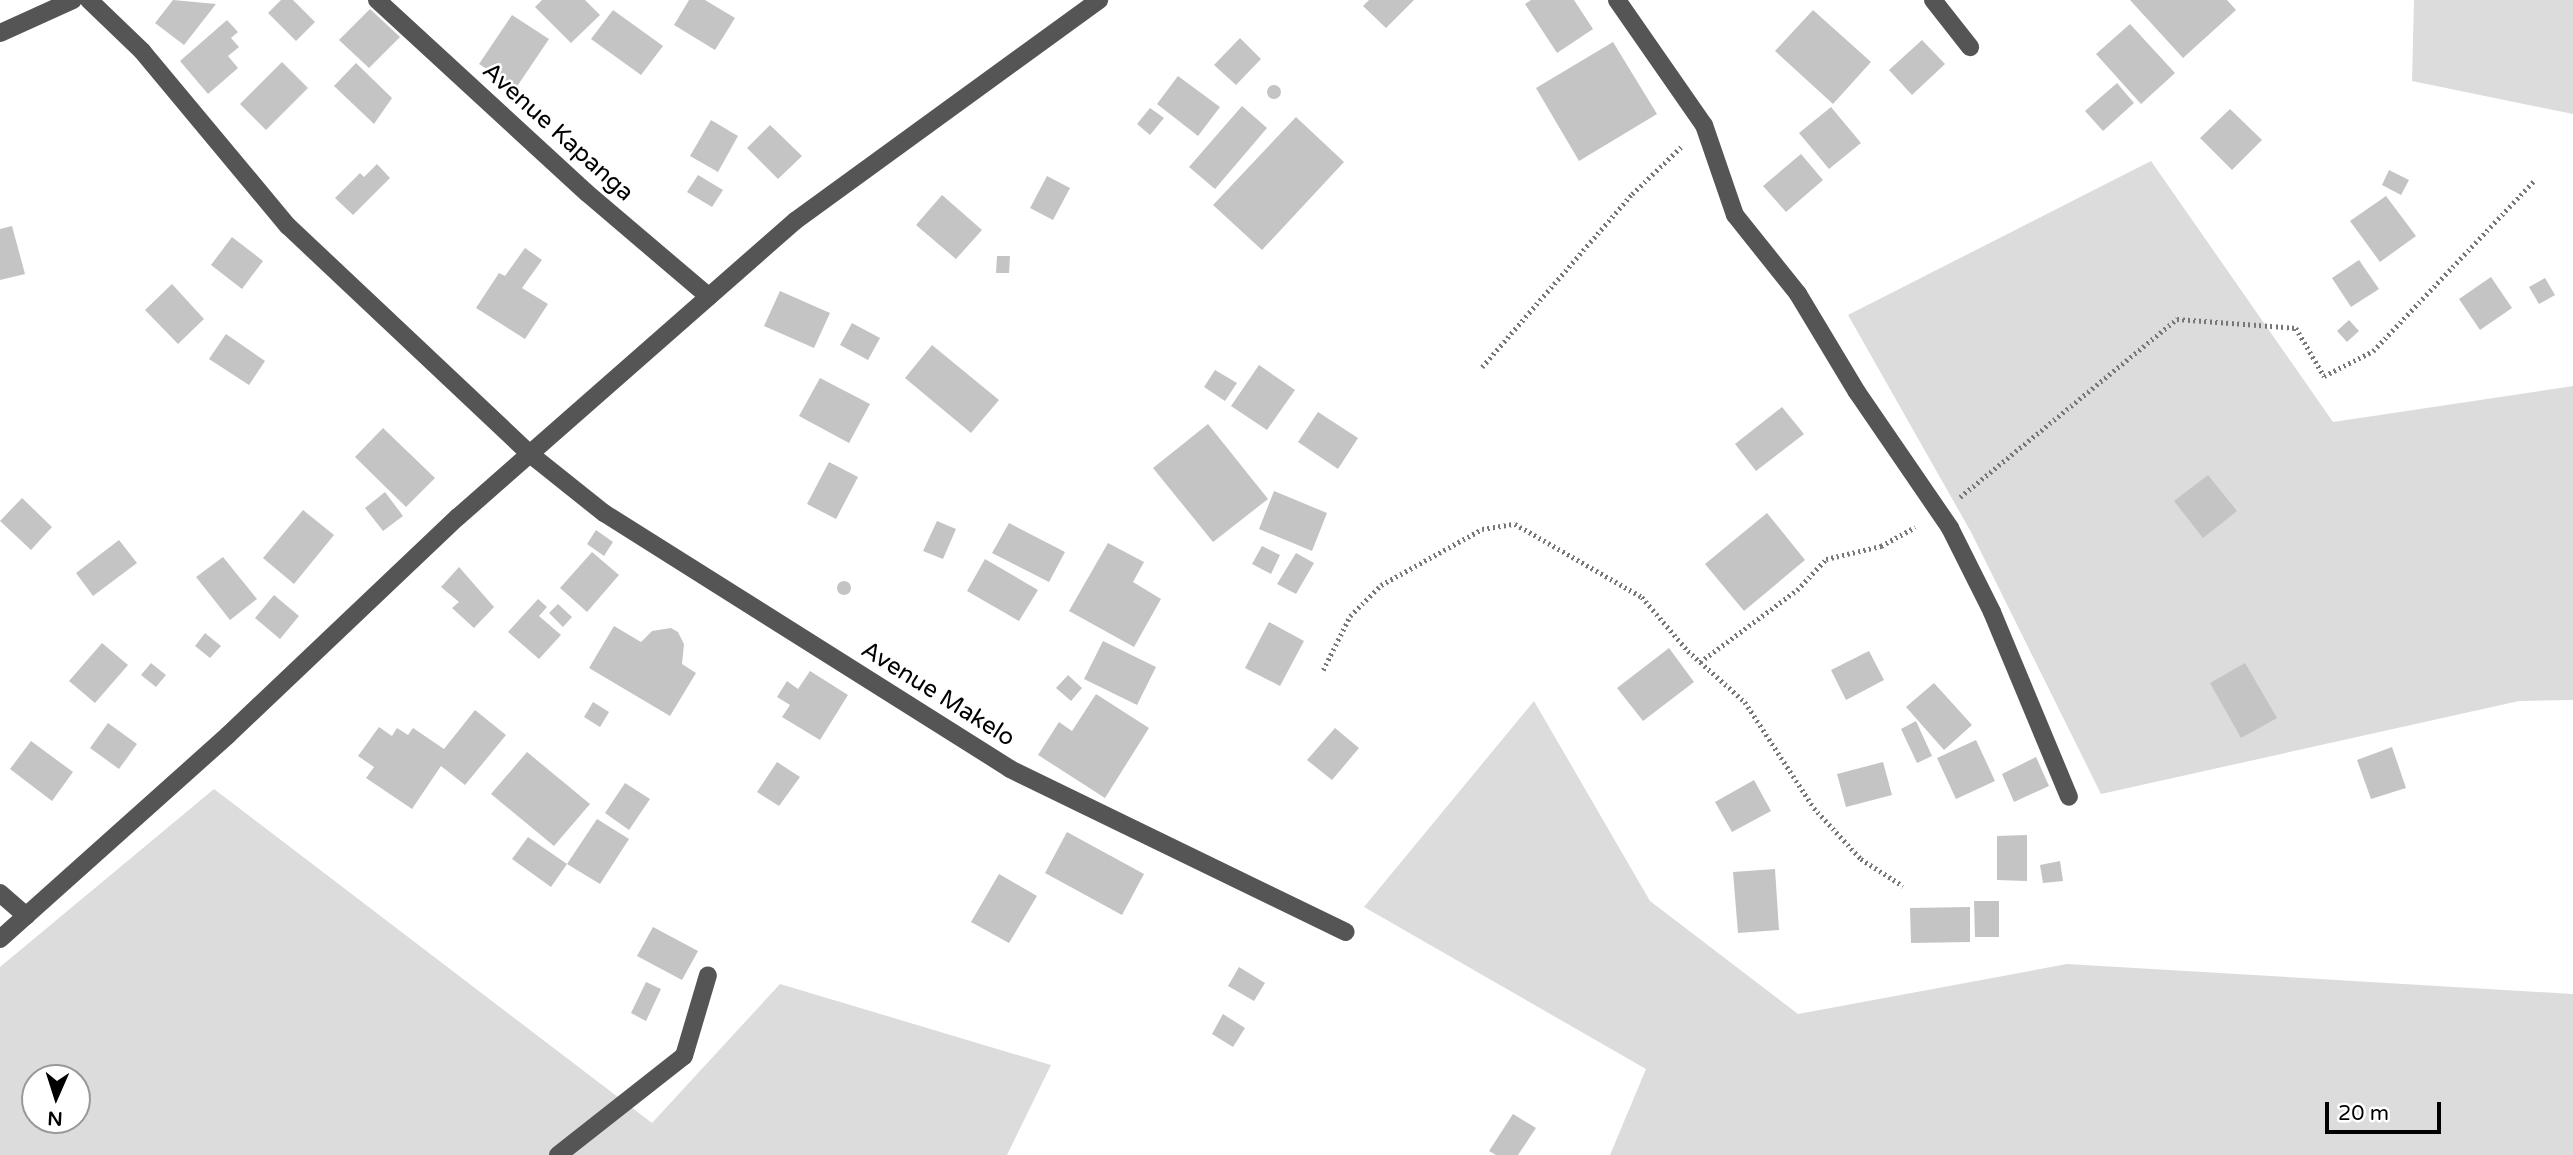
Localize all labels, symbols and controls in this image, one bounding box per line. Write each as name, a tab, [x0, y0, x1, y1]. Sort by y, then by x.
street label: Avenue Kapanga	[476, 57, 640, 207]
street label: Avenue Makelo	[856, 635, 1020, 753]
north arrow	[21, 1064, 91, 1134]
scale bar	[2328, 1088, 2444, 1132]
text: 20 m	[2338, 1101, 2389, 1126]
text: N	[47, 1107, 63, 1129]

